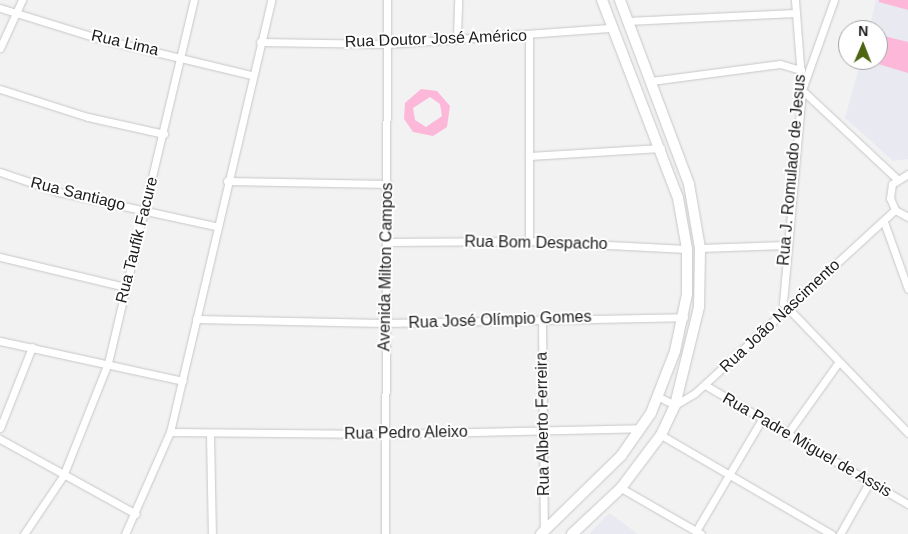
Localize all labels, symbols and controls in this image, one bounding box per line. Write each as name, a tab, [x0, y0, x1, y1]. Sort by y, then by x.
north arrow	[838, 20, 888, 70]
text: N	[858, 23, 868, 39]
street label: Rua Lima	[89, 26, 161, 60]
street label: Rua Doutor José Américo	[344, 26, 528, 52]
street label: Rua J. Romulado de Jesus	[774, 73, 810, 267]
street label: Rua Santiago	[29, 173, 127, 215]
street label: Rua Taufik Facure	[112, 175, 162, 305]
street label: Avenida Milton Campos	[375, 183, 397, 351]
street label: Rua Bom Despacho	[464, 232, 608, 254]
street label: Rua João Nascimento	[716, 255, 844, 377]
street label: Rua José Olímpio Gomes	[408, 307, 592, 333]
street label: Rua Alberto Ferreira	[532, 351, 554, 497]
street label: Rua Padre Miguel de Assis	[719, 388, 895, 502]
street label: Rua Pedro Aleixo	[344, 422, 468, 444]

